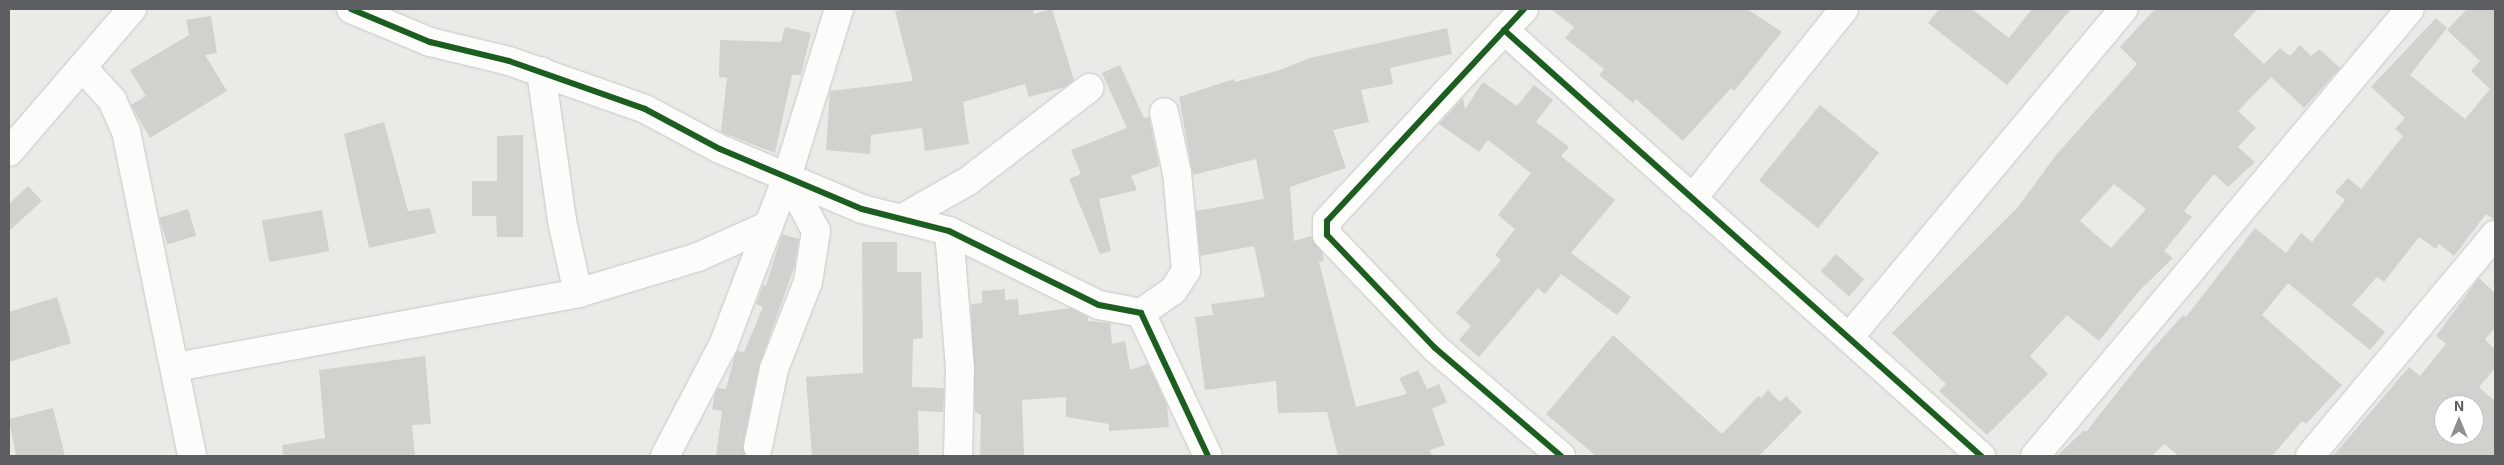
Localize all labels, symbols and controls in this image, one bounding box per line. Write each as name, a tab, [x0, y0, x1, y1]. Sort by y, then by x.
north arrow	[2434, 395, 2484, 445]
text: N	[2454, 397, 2464, 414]

